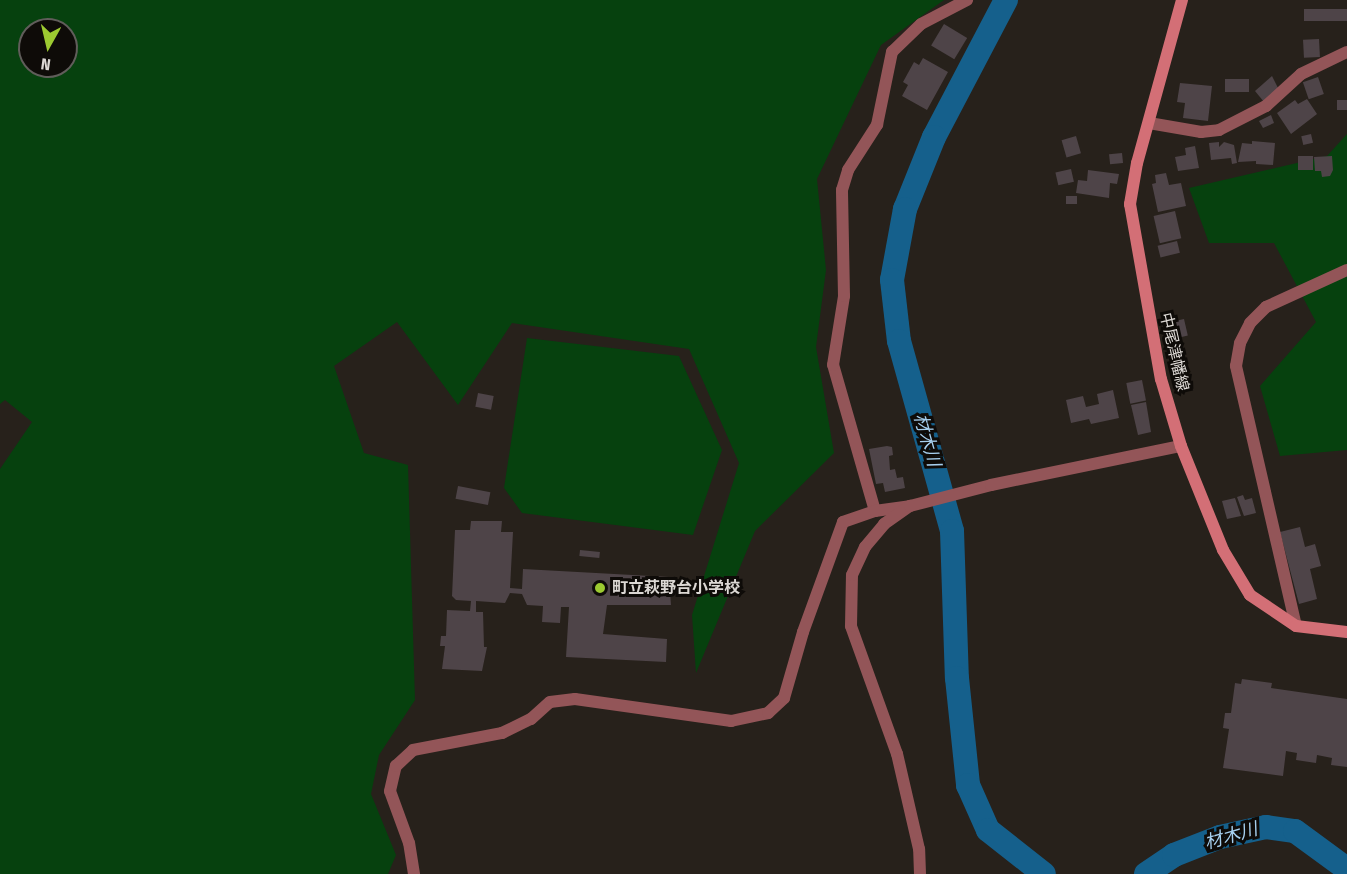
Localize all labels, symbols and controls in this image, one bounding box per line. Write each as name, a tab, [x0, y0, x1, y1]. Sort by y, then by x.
north arrow	[18, 18, 78, 78]
text: N	[40, 54, 52, 74]
street label: 中尾津幡線	[1156, 311, 1192, 393]
water label: 材木川	[909, 411, 945, 469]
place label: 町立萩野台小学校	[612, 578, 740, 598]
marker: 町立萩野台小学校	[593, 581, 607, 595]
water label: 材木川	[1202, 818, 1260, 854]

